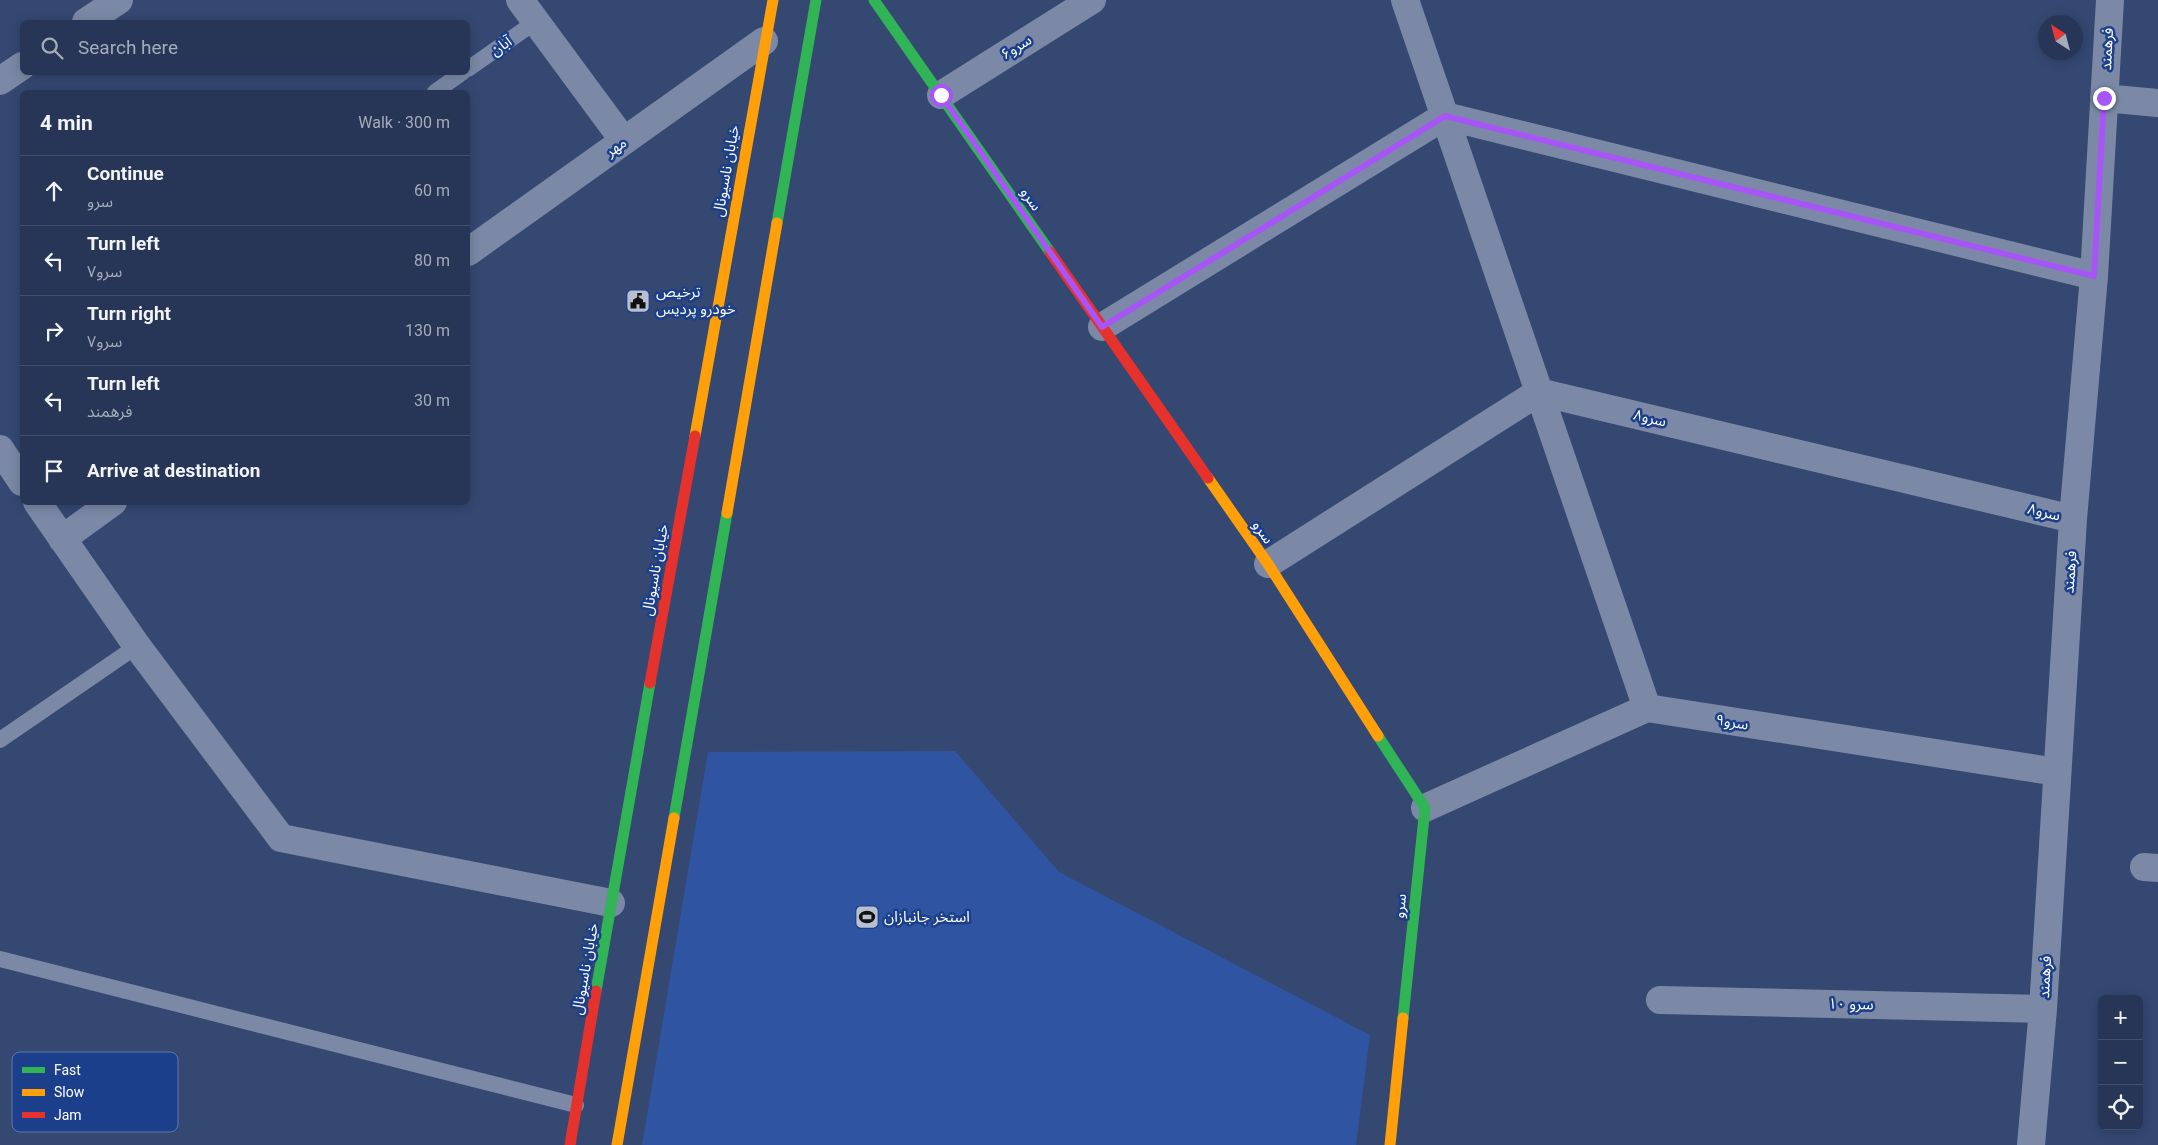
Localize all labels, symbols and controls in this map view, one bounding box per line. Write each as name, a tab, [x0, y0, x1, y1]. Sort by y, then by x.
north arrow	[2038, 15, 2083, 60]
search box	[20, 20, 470, 75]
street label: فرهمند	[2097, 27, 2117, 71]
street label: سرو۶	[997, 30, 1035, 63]
street label: آبان	[487, 32, 516, 60]
icon: search	[38, 34, 66, 62]
text: Search here	[78, 36, 178, 59]
route start	[930, 84, 953, 107]
route end	[2093, 87, 2116, 110]
text: 4 min	[40, 111, 93, 135]
text: Walk · 300 m	[358, 113, 450, 132]
street label: خیابان ناسیونال	[709, 124, 743, 218]
street label: مهر	[601, 133, 630, 161]
text: Continue	[87, 162, 164, 185]
icon: ahead	[40, 177, 68, 205]
text: 60 m	[414, 181, 450, 200]
street label: سرو	[1017, 184, 1046, 214]
text: سرو	[87, 192, 113, 211]
text: Turn left	[87, 232, 160, 255]
icon: left	[40, 247, 68, 275]
text: 80 m	[414, 251, 450, 270]
text: سرو۷	[87, 262, 122, 281]
place label: ترخیص خودرو پردیس	[656, 283, 736, 319]
public building icon: ترخیص خودرو پردیس	[625, 288, 651, 314]
text: Turn right	[87, 302, 171, 325]
icon: right	[40, 317, 68, 345]
text: 130 m	[405, 321, 450, 340]
text: سرو۷	[87, 332, 122, 351]
text: Turn left	[87, 372, 160, 395]
icon: left	[40, 387, 68, 415]
text: 30 m	[414, 391, 450, 410]
text: فرهمند	[87, 402, 132, 421]
street label: سرو۸	[1632, 406, 1668, 431]
icon: arrive	[40, 457, 68, 485]
text: Arrive at destination	[87, 459, 260, 482]
street label: سرو۸	[2026, 500, 2062, 525]
street label: سرو	[1249, 517, 1278, 547]
street label: خیابان ناسیونال	[638, 523, 672, 617]
street label: فرهمند	[2060, 550, 2080, 594]
street label: سرو۹	[1714, 711, 1750, 734]
street label: سرو	[1390, 893, 1410, 919]
sports icon: استخر جانبازان	[854, 904, 880, 930]
place label: استخر جانبازان	[884, 908, 970, 926]
street label: خیابان ناسیونال	[568, 922, 602, 1016]
street label: فرهمند	[2035, 955, 2055, 999]
street label: سرو ۱۰	[1828, 995, 1874, 1013]
map controls	[2098, 995, 2143, 1130]
button: +	[2098, 995, 2143, 1040]
button: −	[2098, 1040, 2143, 1085]
legend	[12, 1052, 178, 1132]
text: Fast	[54, 1062, 81, 1078]
text: Slow	[54, 1084, 85, 1100]
button: locate	[2098, 1085, 2143, 1130]
text: Jam	[54, 1107, 82, 1123]

